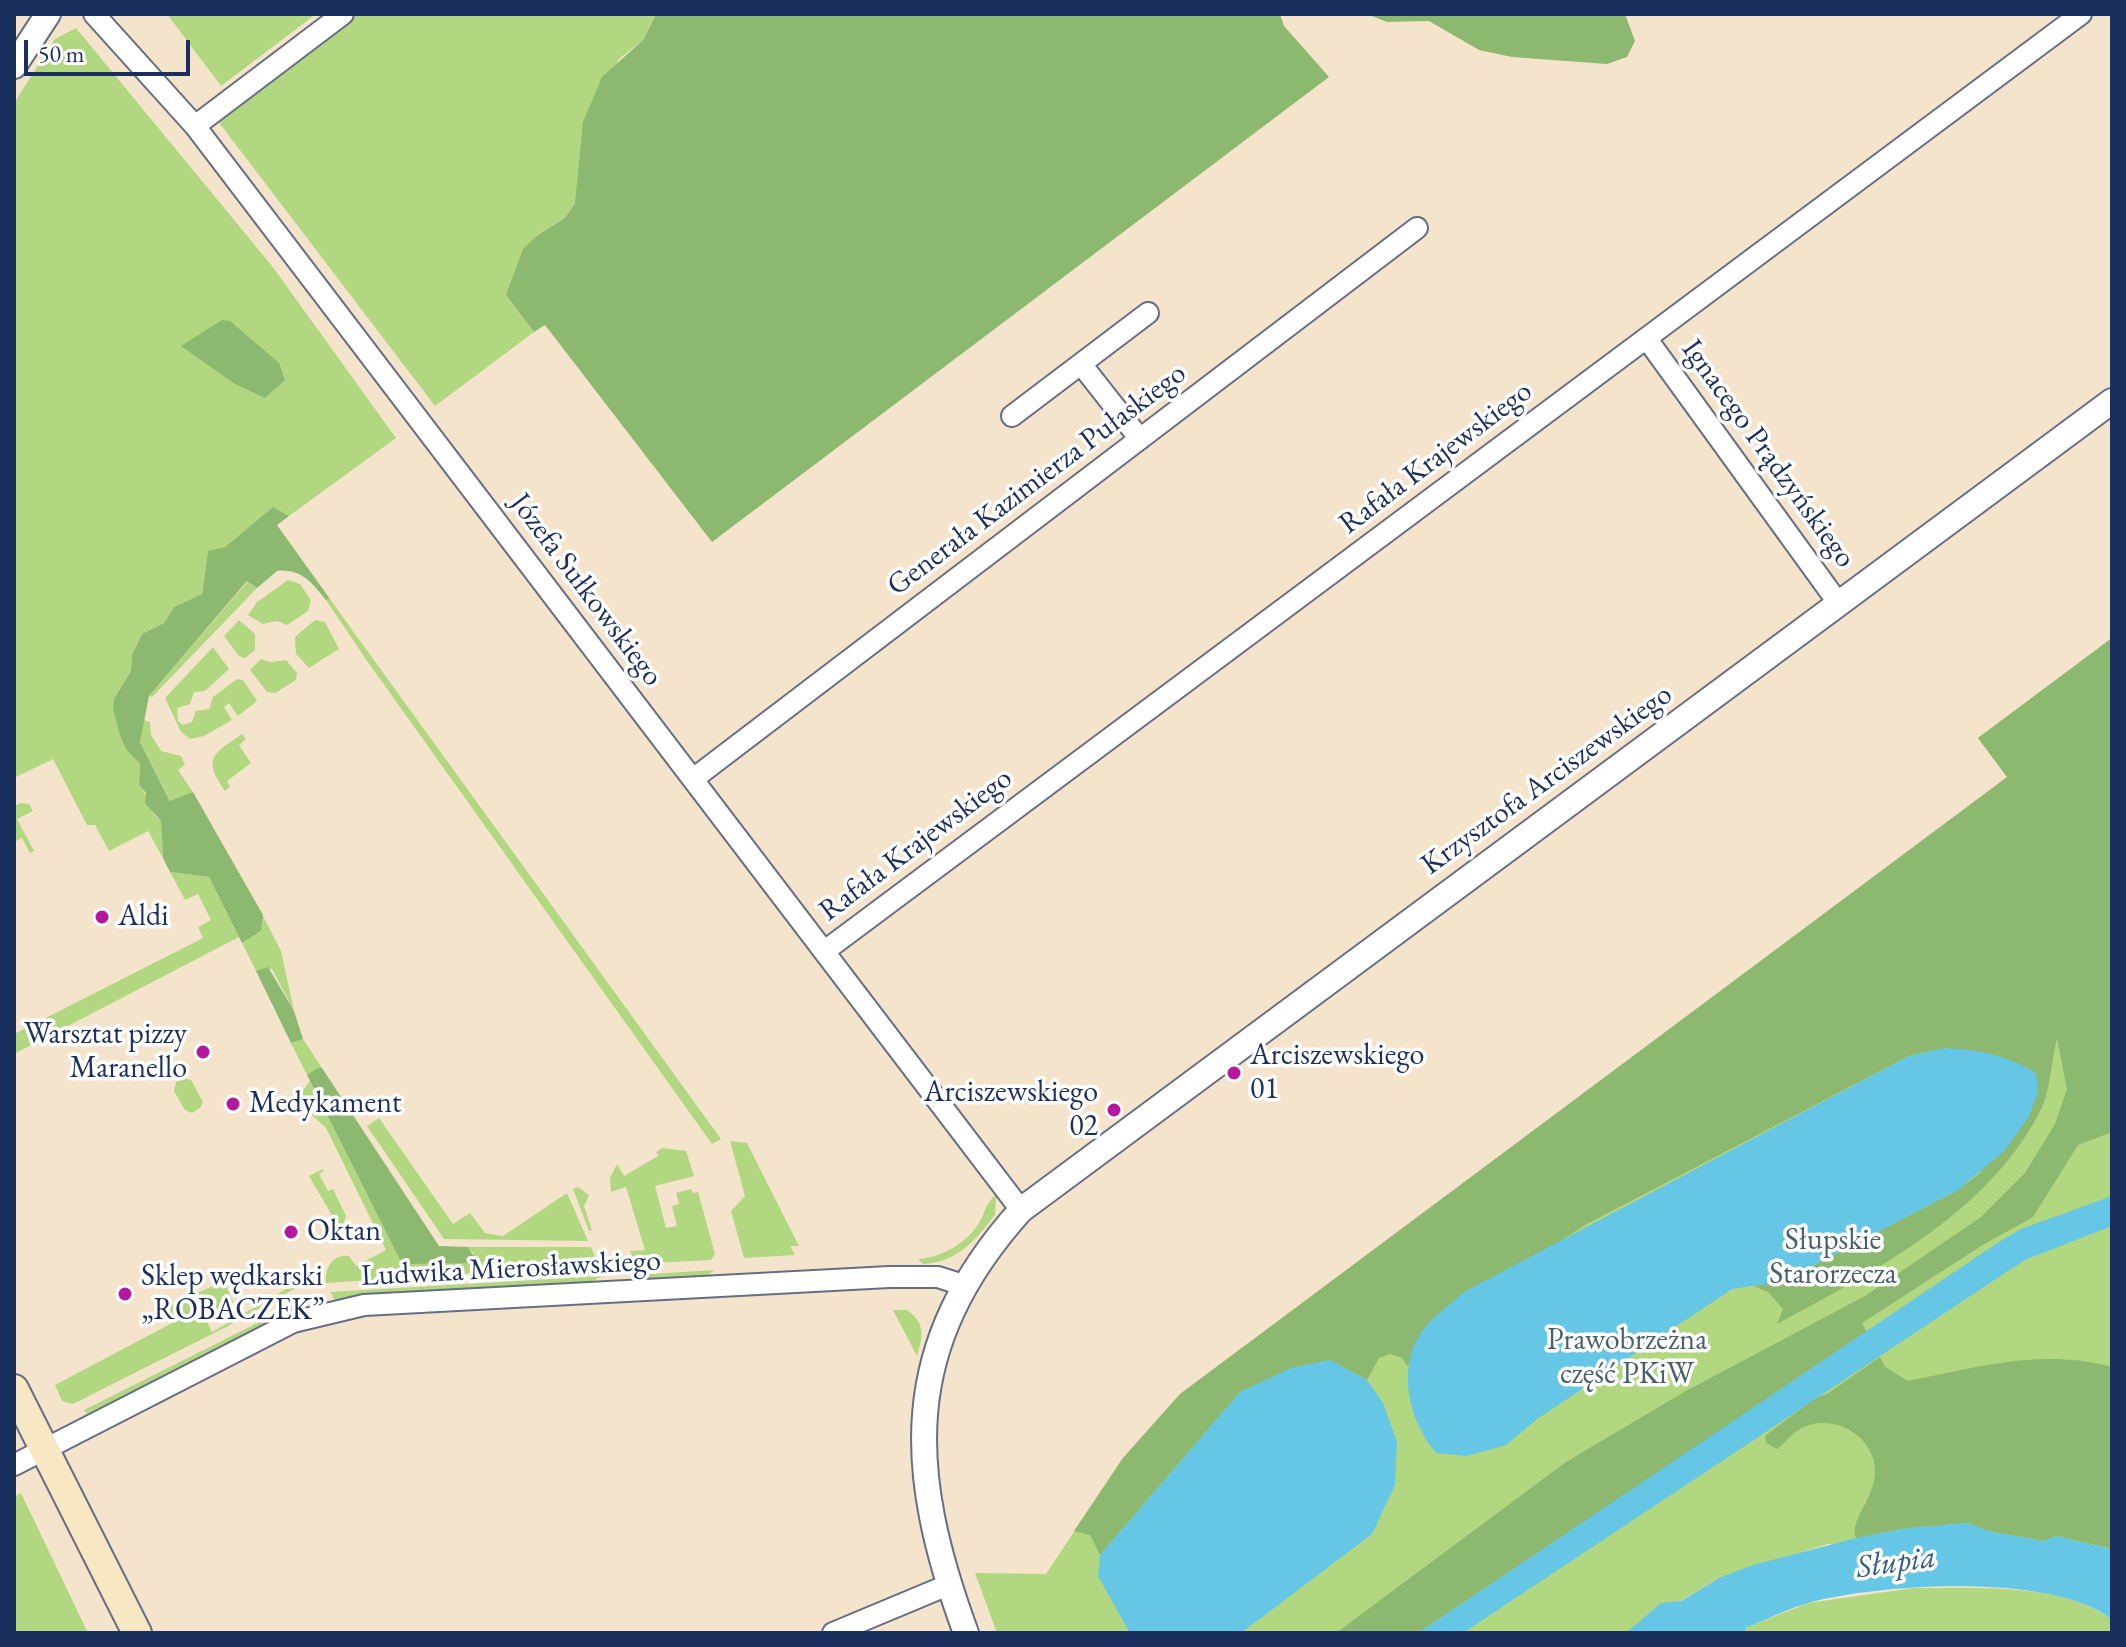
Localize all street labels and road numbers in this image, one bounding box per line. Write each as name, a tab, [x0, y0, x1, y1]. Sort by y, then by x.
street label: Ignacego Prądzyńskiego	[1673, 333, 1863, 575]
street label: Generała Kazimierza Pułaskiego	[880, 356, 1194, 604]
street label: Rafała Krajewskiego	[1332, 374, 1540, 542]
street label: Józefa Sułkowskiego	[502, 486, 670, 694]
street label: Krzysztofa Arciszewskiego	[1415, 677, 1679, 883]
street label: Rafała Krajewskiego	[812, 761, 1020, 929]
street label: Ludwika Mierosławskiego	[360, 1243, 662, 1295]

